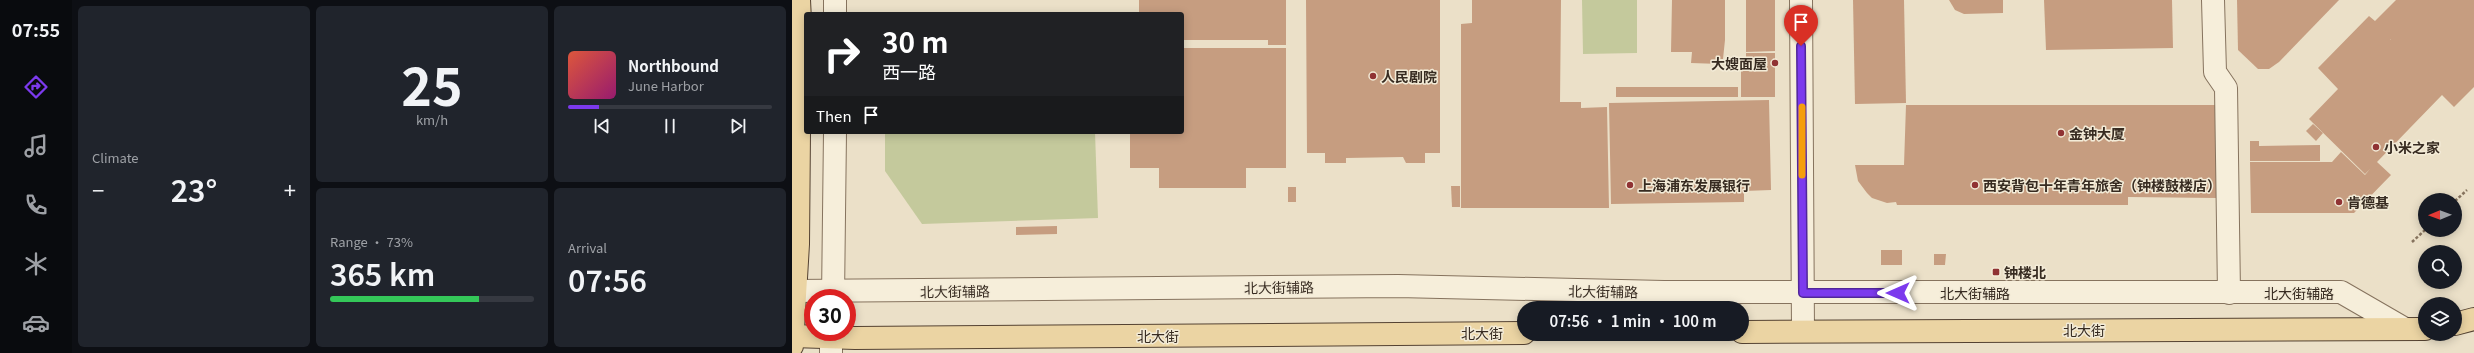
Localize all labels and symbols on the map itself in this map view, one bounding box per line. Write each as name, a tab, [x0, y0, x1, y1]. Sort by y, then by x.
pin	[1784, 5, 1818, 46]
place label: 大嫂面屋	[1711, 53, 1767, 73]
marker: 大嫂面屋	[1770, 58, 1780, 68]
place label: 人民剧院	[1381, 66, 1437, 86]
marker: 人民剧院	[1368, 71, 1378, 81]
place label: 金钟大厦	[2069, 123, 2125, 143]
marker: 金钟大厦	[2056, 128, 2066, 138]
place label: 小米之家	[2384, 137, 2440, 157]
marker: 小米之家	[2371, 142, 2381, 152]
place label: 上海浦东发展银行	[1638, 175, 1750, 195]
place label: 西安背包十年青年旅舍（钟楼鼓楼店）	[1983, 175, 2221, 195]
marker: 上海浦东发展银行	[1625, 180, 1635, 190]
marker: 西安背包十年青年旅舍（钟楼鼓楼店）	[1970, 180, 1980, 190]
place label: 肯德基	[2347, 192, 2389, 212]
north arrow	[2418, 193, 2462, 237]
marker: 肯德基	[2334, 197, 2344, 207]
place label: 钟楼北	[2004, 262, 2046, 282]
marker: 钟楼北	[1991, 267, 2001, 277]
position arrow	[1877, 272, 1919, 314]
street label: 北大街辅路	[1244, 276, 1314, 298]
street label: 北大街辅路	[920, 280, 990, 302]
street label: 北大街辅路	[1568, 280, 1638, 302]
street label: 北大街辅路	[1940, 283, 2010, 303]
street label: 北大街辅路	[2264, 283, 2334, 303]
speed limit sign: 30	[804, 289, 856, 341]
street label: 北大街	[2063, 320, 2105, 340]
street label: 北大街	[1461, 323, 1503, 343]
street label: 北大街	[1137, 326, 1179, 346]

